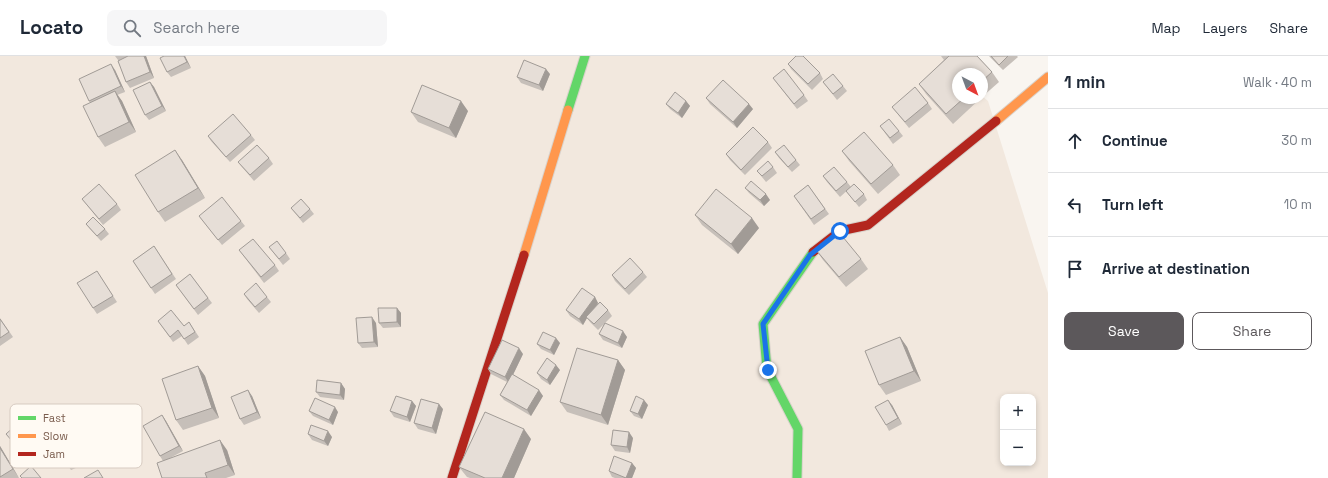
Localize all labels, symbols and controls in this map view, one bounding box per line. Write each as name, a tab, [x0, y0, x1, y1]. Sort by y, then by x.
search box	[107, 10, 387, 46]
text: Locato	[20, 15, 83, 40]
icon: search	[121, 17, 143, 39]
text: Search here	[153, 18, 240, 37]
text: Map	[1151, 19, 1181, 37]
text: Layers	[1203, 19, 1247, 37]
text: Share	[1269, 19, 1308, 37]
north arrow	[952, 68, 988, 104]
text: 1 min	[1064, 71, 1106, 93]
text: Walk · 40 m	[1243, 74, 1312, 91]
icon: ahead	[1064, 130, 1086, 152]
text: Continue	[1102, 131, 1168, 150]
text: 30 m	[1281, 132, 1312, 149]
icon: left	[1064, 194, 1086, 216]
text: Turn left	[1102, 195, 1164, 214]
text: 10 m	[1284, 196, 1312, 213]
route start	[831, 222, 849, 240]
icon: arrive	[1064, 258, 1086, 280]
text: Arrive at destination	[1102, 259, 1250, 278]
button: Save	[1064, 312, 1184, 350]
button: Share	[1192, 312, 1312, 350]
route end	[759, 361, 777, 379]
map controls	[1000, 394, 1036, 466]
button: +	[1000, 394, 1036, 430]
legend	[10, 404, 142, 468]
text: Fast	[43, 411, 66, 425]
text: Slow	[43, 429, 68, 443]
button: −	[1000, 430, 1036, 466]
text: Jam	[43, 447, 65, 461]

